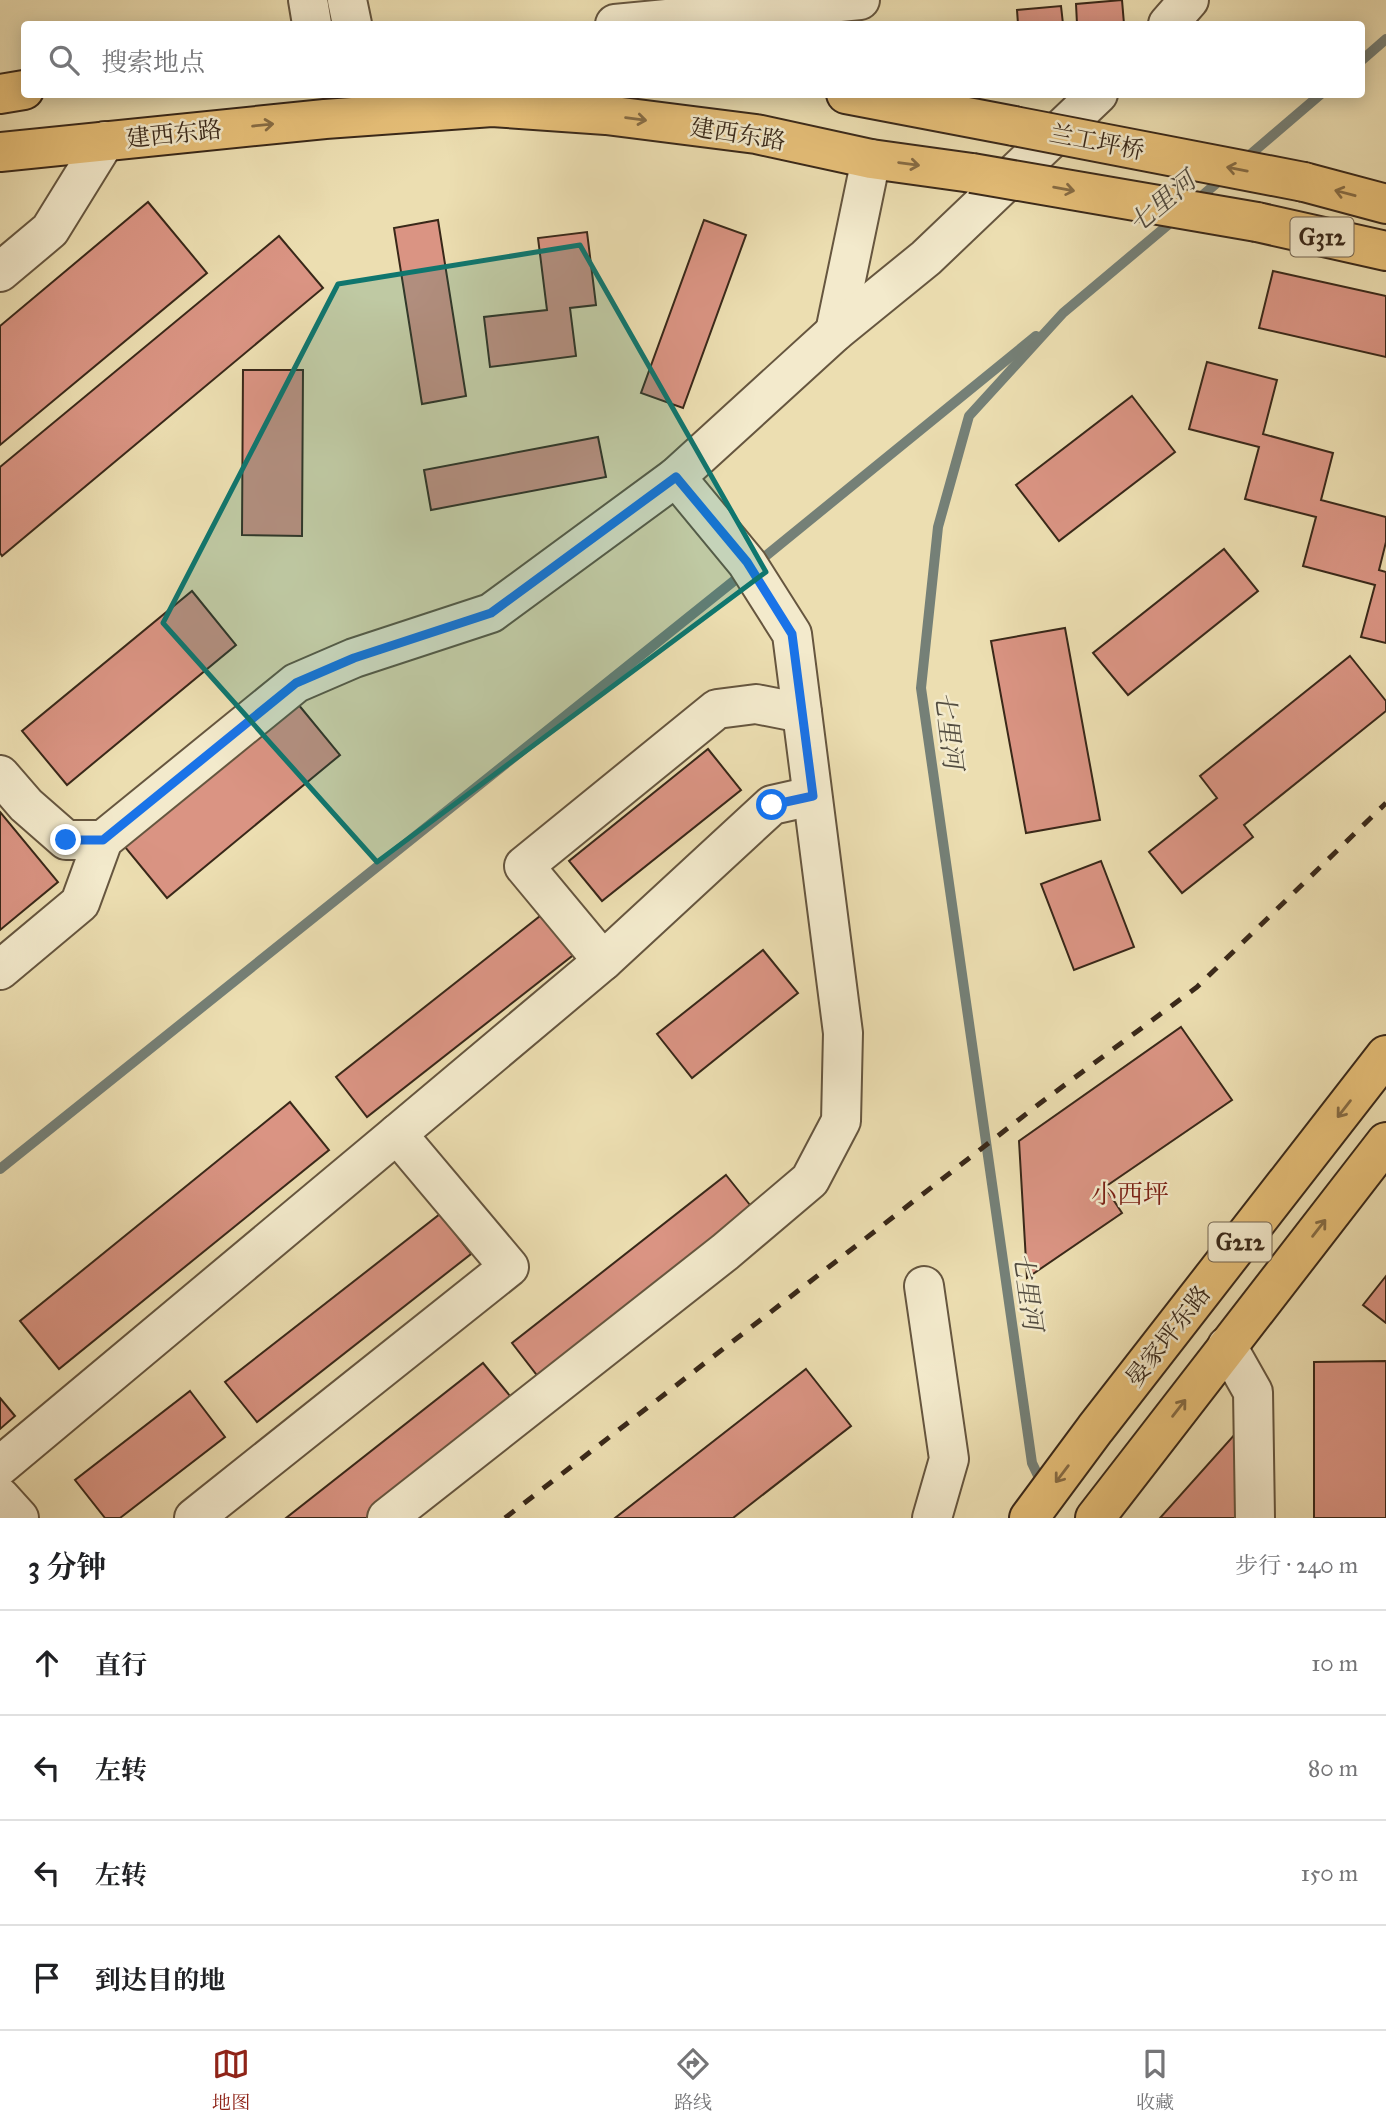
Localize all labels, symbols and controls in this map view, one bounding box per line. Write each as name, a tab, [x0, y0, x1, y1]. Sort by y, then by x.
search box	[21, 21, 1365, 98]
icon: search	[45, 41, 83, 79]
text: 搜索地点	[101, 46, 205, 78]
one-way arrow	[624, 112, 647, 125]
street label: 建西东路	[688, 112, 788, 156]
street label: 建西东路	[125, 114, 223, 154]
street label: 兰工坪桥	[1047, 118, 1147, 166]
one-way arrow	[251, 119, 274, 132]
one-way arrow	[897, 158, 920, 171]
one-way arrow	[1226, 161, 1249, 175]
water label: 七里河	[1122, 162, 1205, 239]
one-way arrow	[1052, 183, 1075, 196]
one-way arrow	[1334, 186, 1357, 199]
road number: G312	[1290, 218, 1354, 256]
water label: 七里河	[928, 689, 970, 775]
route start	[756, 789, 787, 820]
route end	[50, 824, 81, 855]
one-way arrow	[1337, 1100, 1352, 1118]
district label: 小西坪	[1091, 1178, 1169, 1210]
one-way arrow	[1312, 1219, 1327, 1238]
road number: G212	[1208, 1222, 1272, 1261]
water label: 七里河	[1007, 1250, 1050, 1336]
street label: 晏家坪东路	[1119, 1279, 1217, 1393]
one-way arrow	[1172, 1399, 1187, 1417]
one-way arrow	[1054, 1464, 1069, 1482]
text: 3 分钟	[28, 1549, 106, 1585]
text: 步行 · 240 m	[1235, 1551, 1358, 1579]
icon: ahead	[28, 1644, 66, 1682]
text: 直行	[95, 1649, 147, 1681]
text: 10 m	[1311, 1649, 1358, 1677]
icon: left	[28, 1749, 66, 1787]
text: 左转	[95, 1754, 147, 1786]
text: 80 m	[1308, 1754, 1358, 1782]
icon: left	[28, 1854, 66, 1892]
text: 左转	[95, 1859, 147, 1891]
text: 150 m	[1301, 1859, 1358, 1887]
icon: arrive	[28, 1959, 66, 1997]
text: 到达目的地	[95, 1964, 225, 1996]
tab: 地图	[212, 2045, 250, 2114]
tab: 路线	[674, 2045, 712, 2114]
tab: 收藏	[1136, 2045, 1174, 2114]

